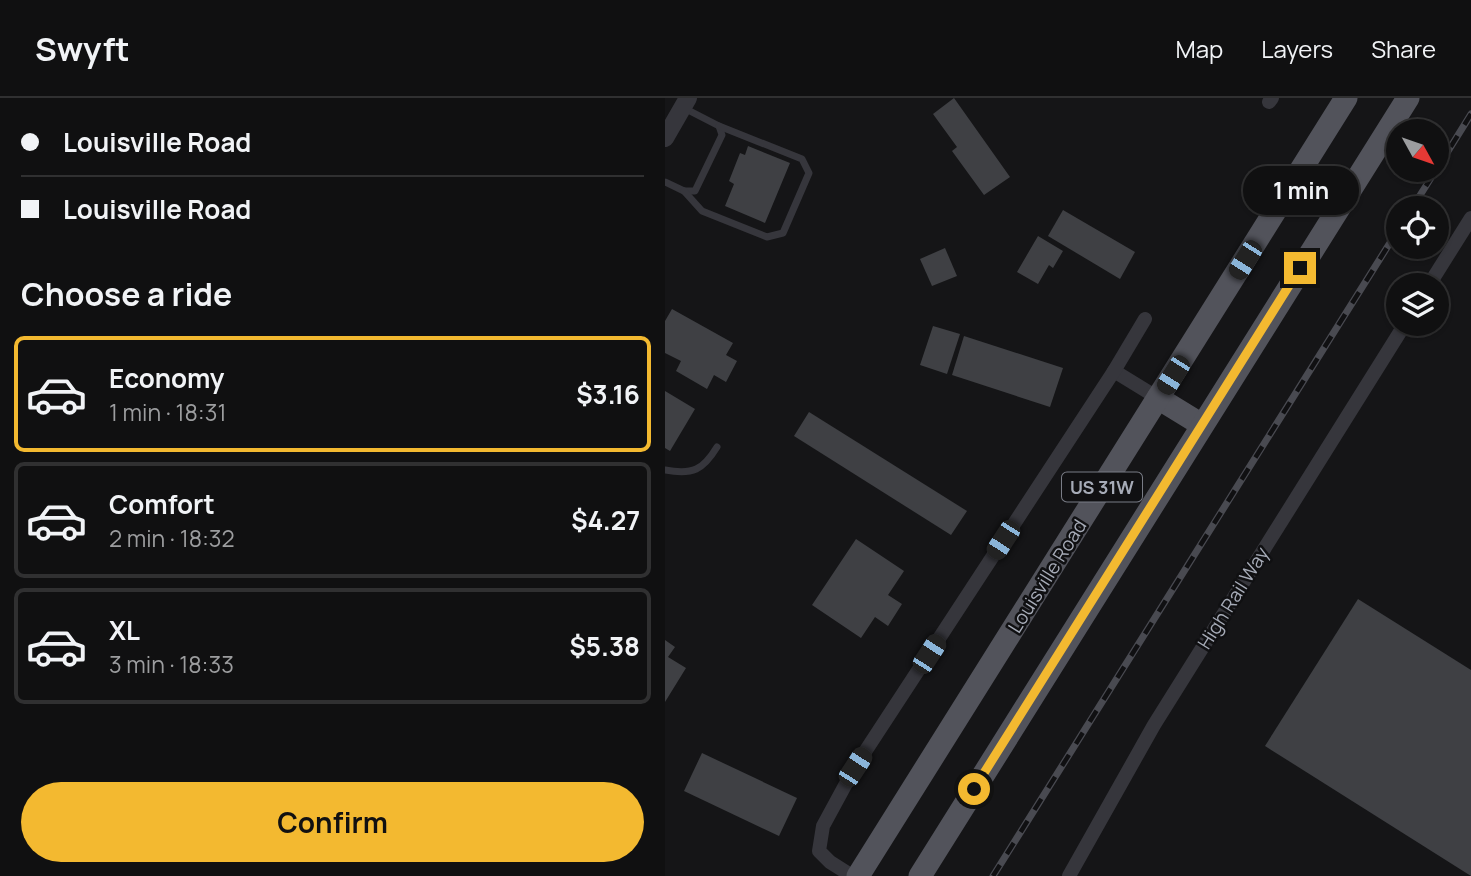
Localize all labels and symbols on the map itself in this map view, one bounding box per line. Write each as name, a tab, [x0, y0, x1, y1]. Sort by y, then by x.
north arrow	[1386, 119, 1449, 182]
callout: 1 min	[1242, 166, 1358, 216]
car	[1225, 237, 1266, 283]
route end	[1284, 252, 1316, 284]
car	[1153, 352, 1194, 398]
road number: US 31W	[1062, 472, 1142, 502]
street label: Louisville Road	[1002, 514, 1092, 638]
car	[983, 517, 1024, 563]
street label: High Rail Way	[1191, 542, 1275, 654]
car	[909, 631, 950, 677]
car	[835, 744, 876, 790]
route start	[958, 773, 990, 805]

